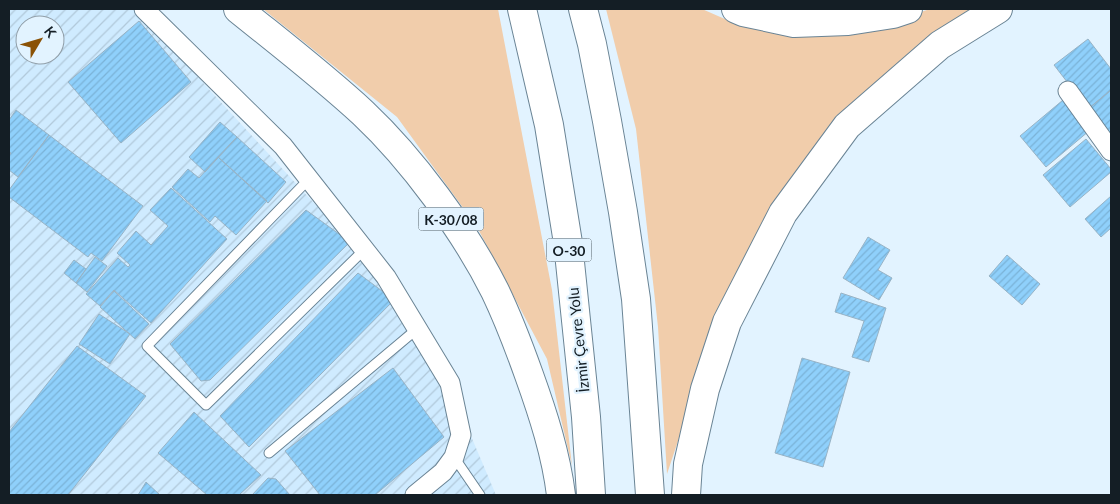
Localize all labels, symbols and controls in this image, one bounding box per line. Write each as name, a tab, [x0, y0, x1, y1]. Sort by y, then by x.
north arrow	[15, 15, 65, 65]
text: K	[41, 23, 61, 41]
road number: K-30/08	[418, 208, 484, 230]
road number: O-30	[546, 238, 592, 262]
street label: İzmir Çevre Yolu	[564, 287, 592, 393]

